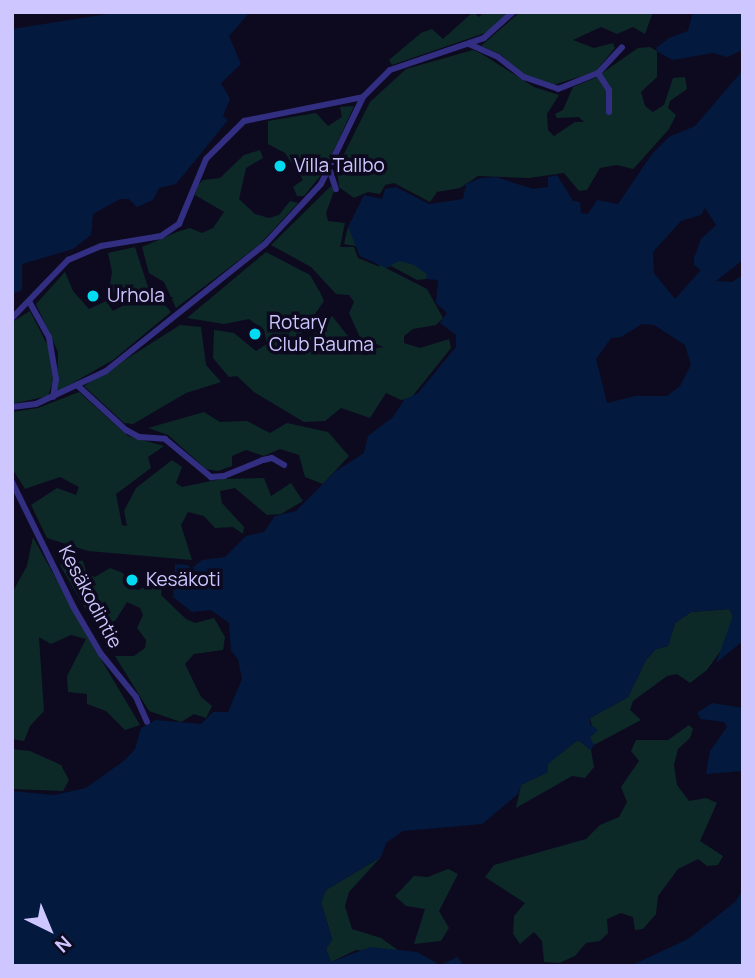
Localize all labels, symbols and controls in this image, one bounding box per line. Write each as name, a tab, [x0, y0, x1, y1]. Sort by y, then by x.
place label: Villa Tallbo	[294, 155, 385, 177]
marker: Villa Tallbo	[272, 158, 288, 174]
place label: Urhola	[107, 285, 165, 307]
marker: Urhola	[85, 288, 101, 304]
place label: Rotary Club Rauma	[269, 312, 374, 356]
marker: Rotary Club Rauma	[247, 326, 263, 342]
street label: Kesäkodintie	[53, 542, 127, 652]
place label: Kesäkoti	[146, 569, 221, 591]
marker: Kesäkoti	[124, 572, 140, 588]
north arrow	[14, 894, 84, 964]
text: N	[49, 930, 77, 959]

